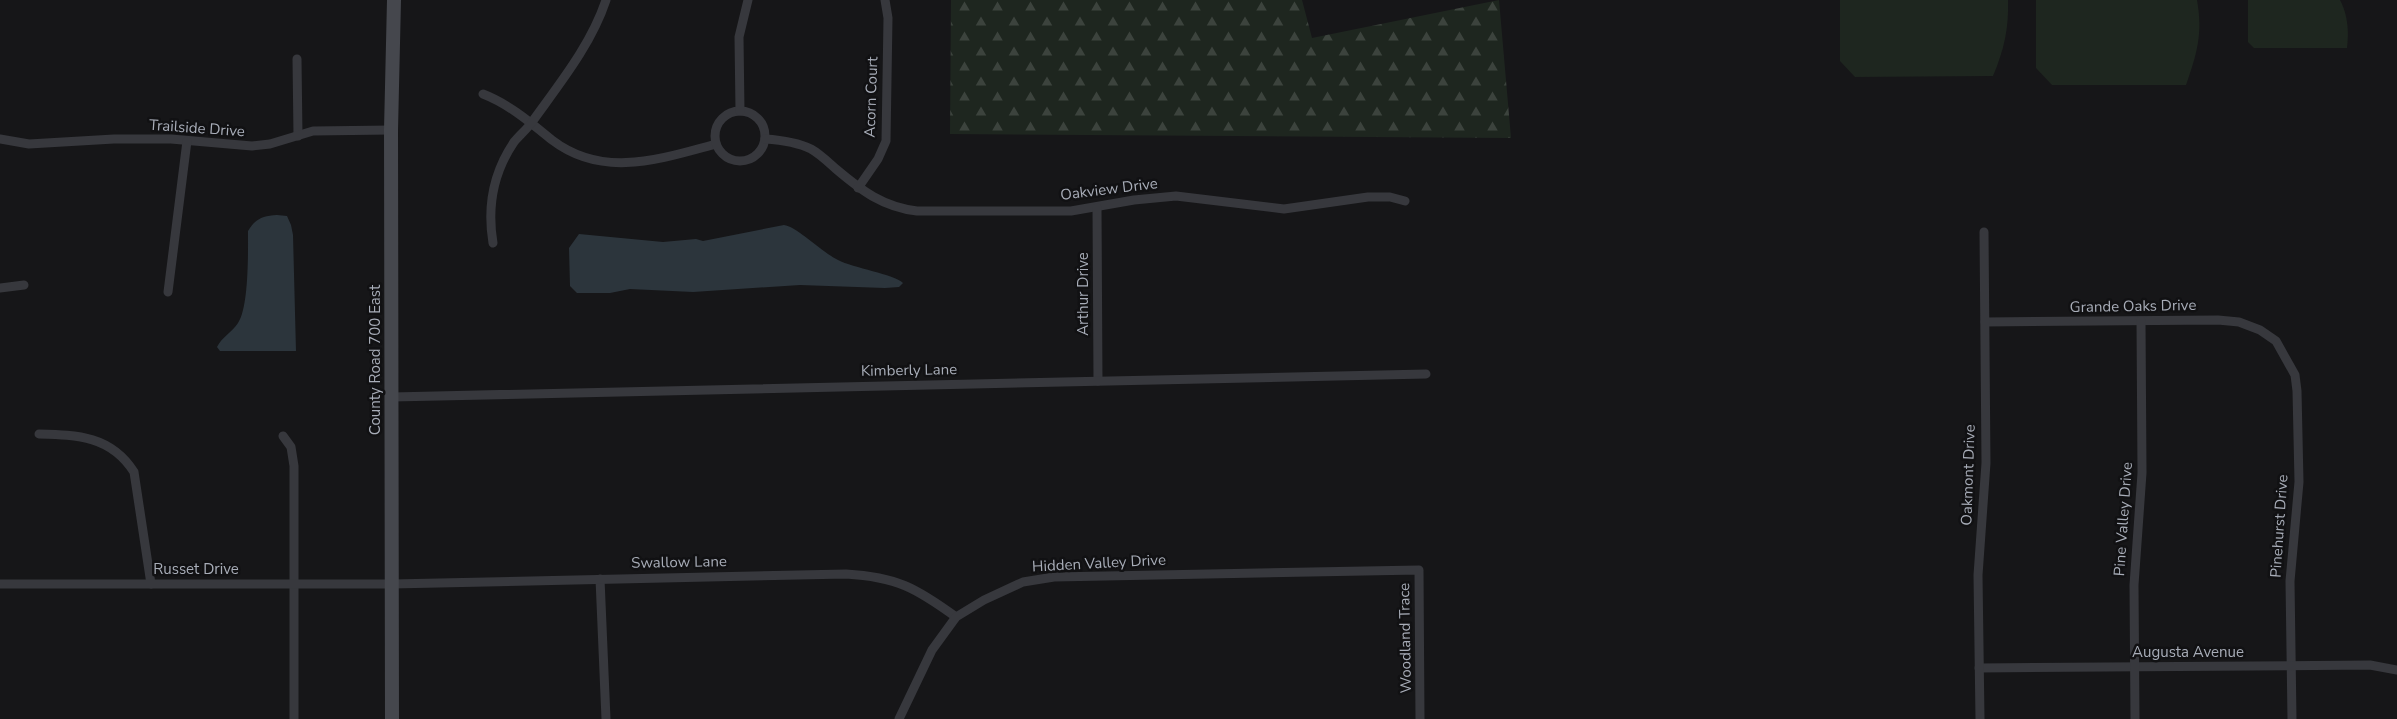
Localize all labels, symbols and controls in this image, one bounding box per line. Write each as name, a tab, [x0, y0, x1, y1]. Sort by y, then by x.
street label: Acorn Court	[860, 55, 882, 138]
street label: Trailside Drive	[149, 115, 246, 141]
street label: Oakview Drive	[1059, 173, 1159, 205]
street label: Arthur Drive	[1073, 252, 1093, 336]
street label: County Road 700 East	[365, 284, 385, 435]
street label: Grande Oaks Drive	[2069, 295, 2197, 317]
street label: Kimberly Lane	[861, 359, 957, 381]
street label: Oakmont Drive	[1956, 424, 1980, 526]
street label: Pine Valley Drive	[2109, 461, 2137, 577]
street label: Pinehurst Drive	[2265, 474, 2293, 578]
street label: Hidden Valley Drive	[1032, 550, 1166, 576]
street label: Swallow Lane	[631, 551, 727, 573]
street label: Russet Drive	[153, 559, 239, 579]
street label: Woodland Trace	[1394, 583, 1416, 693]
street label: Augusta Avenue	[2132, 642, 2244, 662]

